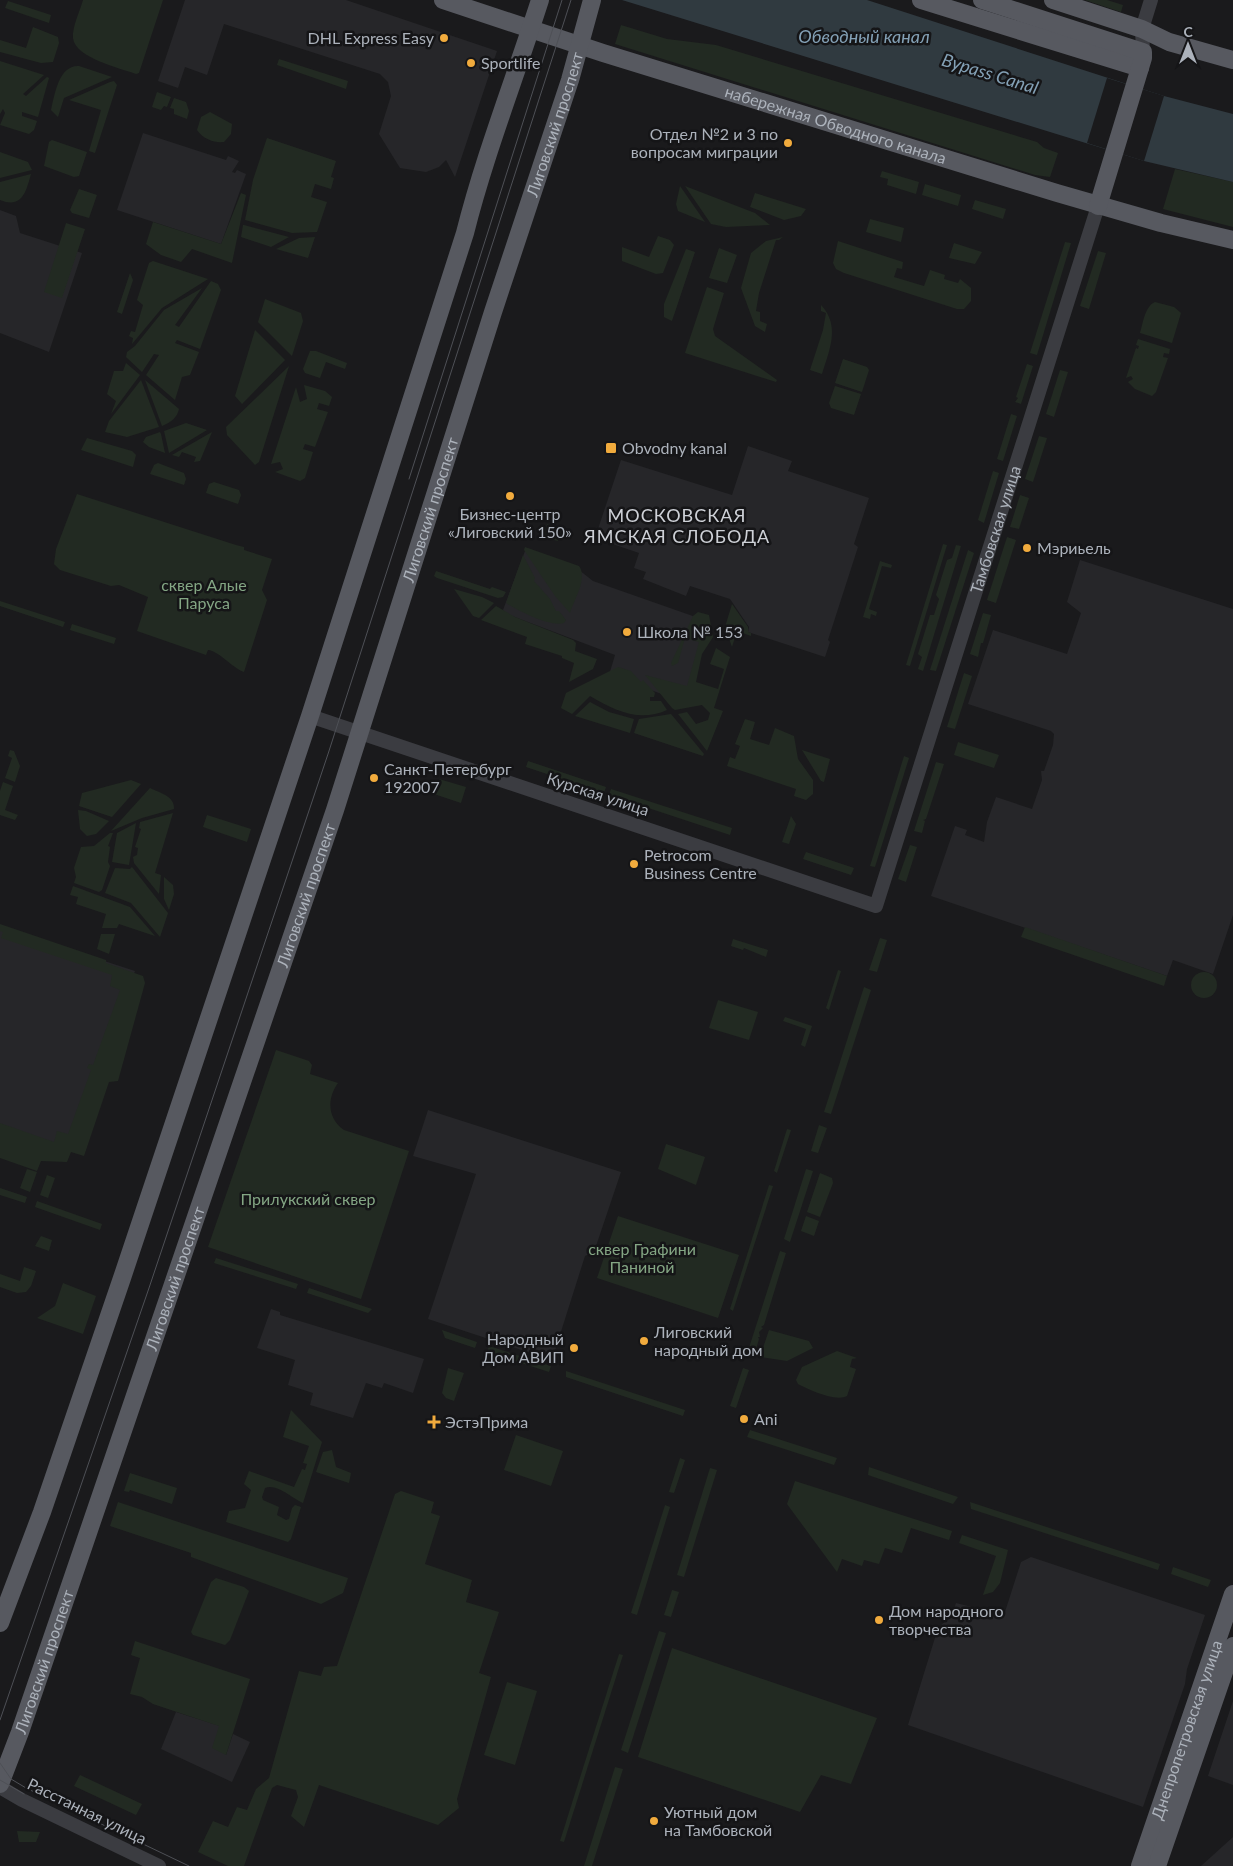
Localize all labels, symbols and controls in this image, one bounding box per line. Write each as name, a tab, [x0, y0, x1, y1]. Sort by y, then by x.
north arrow	[1163, 20, 1213, 70]
text: С	[1183, 23, 1193, 40]
water label: Обводный канал	[798, 25, 930, 47]
place label: DHL Express Easy	[308, 28, 435, 47]
marker: DHL Express Easy	[438, 32, 450, 44]
water label: Bypass Canal	[939, 48, 1041, 98]
street label: Лиговский проспект	[522, 50, 586, 200]
place label: Sportlife	[481, 53, 541, 72]
marker: Sportlife	[465, 57, 477, 69]
street label: набережная Обводного канала	[723, 81, 949, 167]
place label: Отдел №2 и 3 по вопросам миграции	[631, 124, 778, 161]
marker: Отдел №2 и 3 по вопросам миграции	[782, 137, 794, 149]
street label: Лиговский проспект	[398, 435, 462, 585]
place label: Obvodny kanal	[622, 438, 727, 457]
marker: Obvodny kanal	[604, 441, 618, 455]
street label: Тамбовская улица	[966, 463, 1024, 596]
marker: Бизнес-центр «Лиговский 150»	[504, 490, 516, 502]
place label: Бизнес-центр «Лиговский 150»	[448, 504, 572, 541]
district label: МОСКОВСКАЯ ЯМСКАЯ СЛОБОДА	[583, 504, 770, 547]
place label: Мэриьель	[1037, 538, 1111, 557]
marker: Мэриьель	[1021, 542, 1033, 554]
park label: сквер Алые Паруса	[161, 575, 247, 612]
place label: Школа № 153	[637, 622, 743, 641]
marker: Школа № 153	[621, 626, 633, 638]
place label: Санкт-Петербург 192007	[384, 759, 512, 796]
street label: Курская улица	[544, 768, 652, 819]
marker: Санкт-Петербург 192007	[368, 772, 380, 784]
street label: Лиговский проспект	[272, 821, 339, 971]
place label: Petrocom Business Centre	[644, 845, 757, 882]
marker: Petrocom Business Centre	[628, 858, 640, 870]
park label: Прилукский сквер	[240, 1189, 376, 1208]
street label: Лиговский проспект	[141, 1204, 208, 1354]
park label: сквер Графини Паниной	[588, 1239, 696, 1276]
place label: Лиговский народный дом	[653, 1322, 763, 1359]
place label: Народный Дом АВИП	[482, 1329, 564, 1366]
marker: Лиговский народный дом	[638, 1335, 650, 1347]
marker: Народный Дом АВИП	[568, 1342, 580, 1354]
place label: Ani	[754, 1409, 778, 1428]
place label: ЭстэПрима	[445, 1412, 528, 1431]
marker: Ani	[738, 1413, 750, 1425]
marker: ЭстэПрима	[427, 1415, 441, 1429]
street label: Лиговский проспект	[10, 1587, 77, 1737]
place label: Дом народного творчества	[889, 1601, 1004, 1638]
marker: Дом народного творчества	[873, 1614, 885, 1626]
street label: Днепропетровская улица	[1147, 1638, 1226, 1822]
street label: Расстанная улица	[25, 1774, 150, 1848]
place label: Уютный дом на Тамбовской	[664, 1802, 772, 1839]
marker: Уютный дом на Тамбовской	[648, 1815, 660, 1827]

